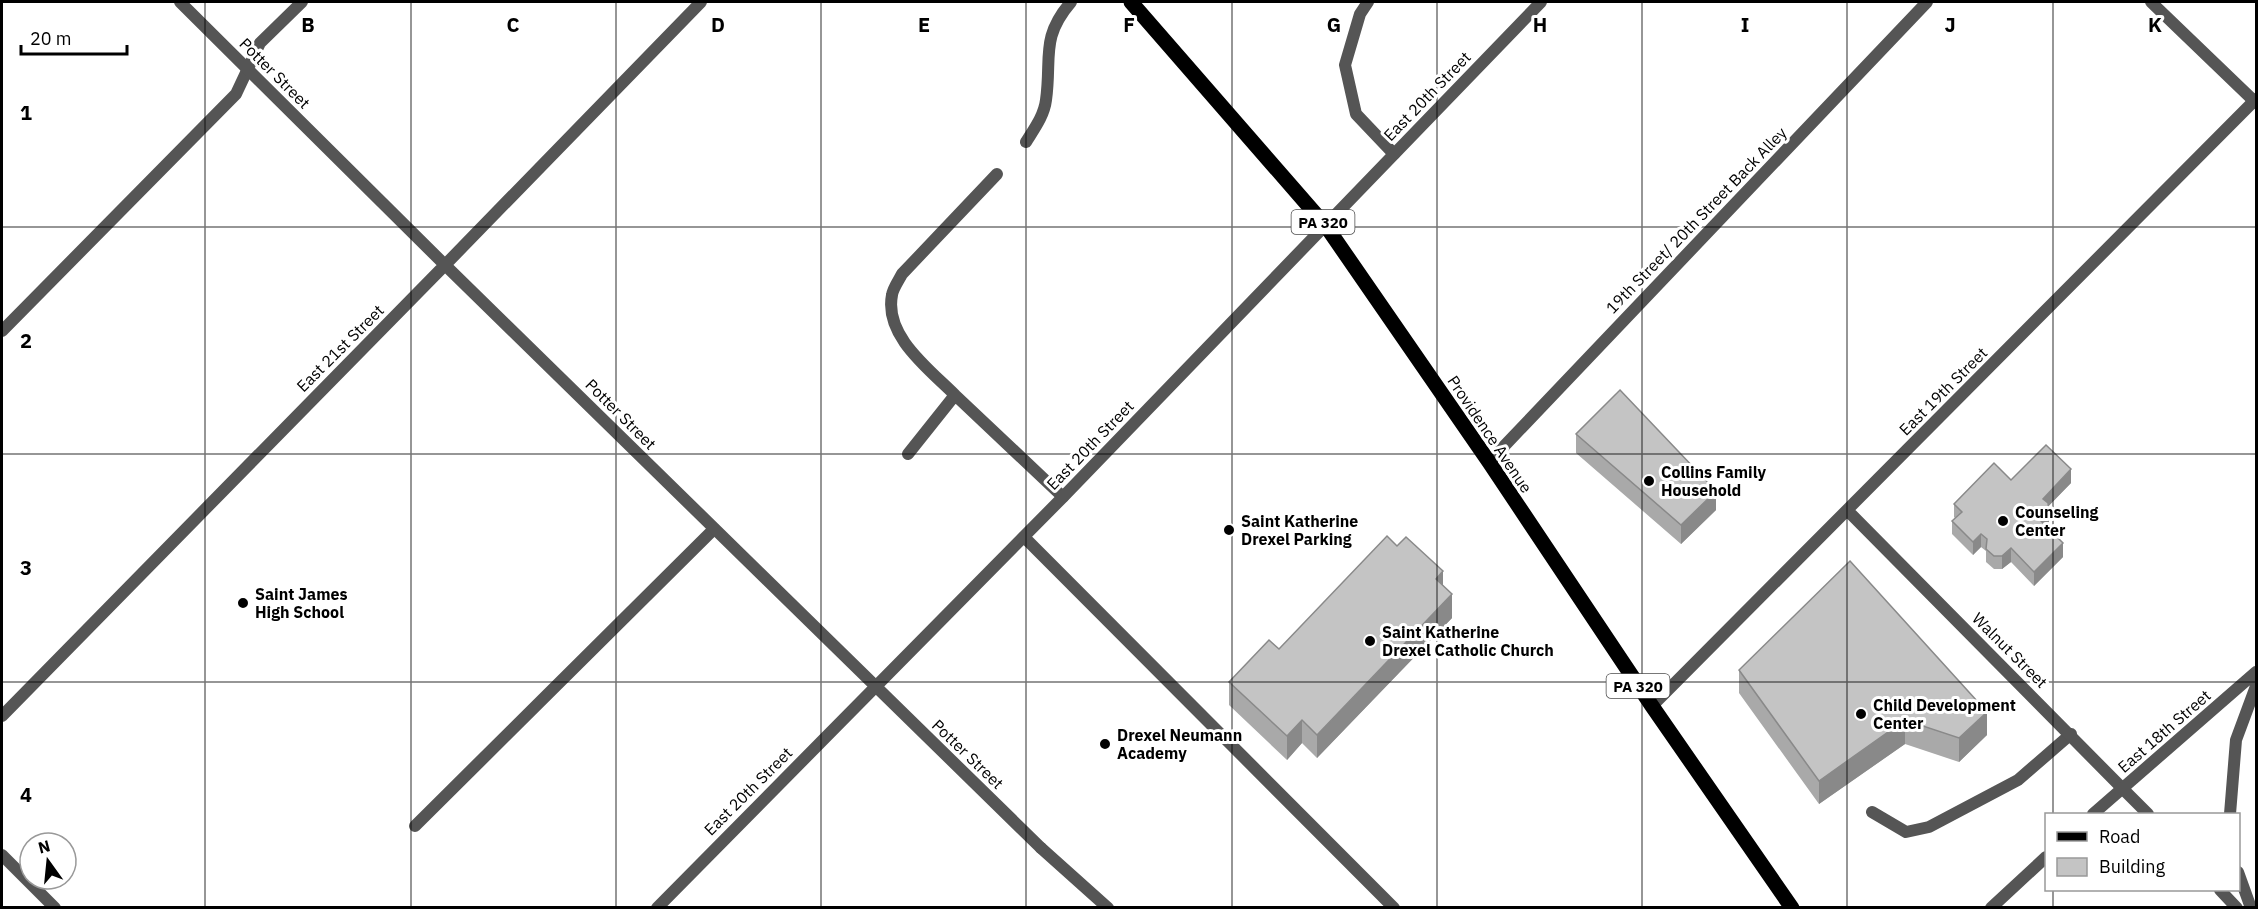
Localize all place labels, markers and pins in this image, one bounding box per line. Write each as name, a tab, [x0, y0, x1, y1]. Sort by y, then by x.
place label: Collins Family Household	[1661, 462, 1766, 500]
marker: Collins Family Household	[1642, 474, 1656, 488]
place label: Counseling Center	[2015, 502, 2099, 540]
place label: Saint Katherine Drexel Parking	[1241, 511, 1358, 549]
marker: Counseling Center	[1996, 514, 2010, 528]
marker: Saint Katherine Drexel Parking	[1222, 523, 1236, 537]
place label: Saint James High School	[255, 584, 348, 622]
marker: Saint James High School	[236, 596, 250, 610]
place label: Saint Katherine Drexel Catholic Church	[1382, 622, 1554, 660]
marker: Saint Katherine Drexel Catholic Church	[1363, 634, 1377, 648]
place label: Child Development Center	[1873, 695, 2016, 733]
marker: Child Development Center	[1854, 707, 1868, 721]
place label: Drexel Neumann Academy	[1117, 725, 1242, 763]
marker: Drexel Neumann Academy	[1098, 737, 1112, 751]

